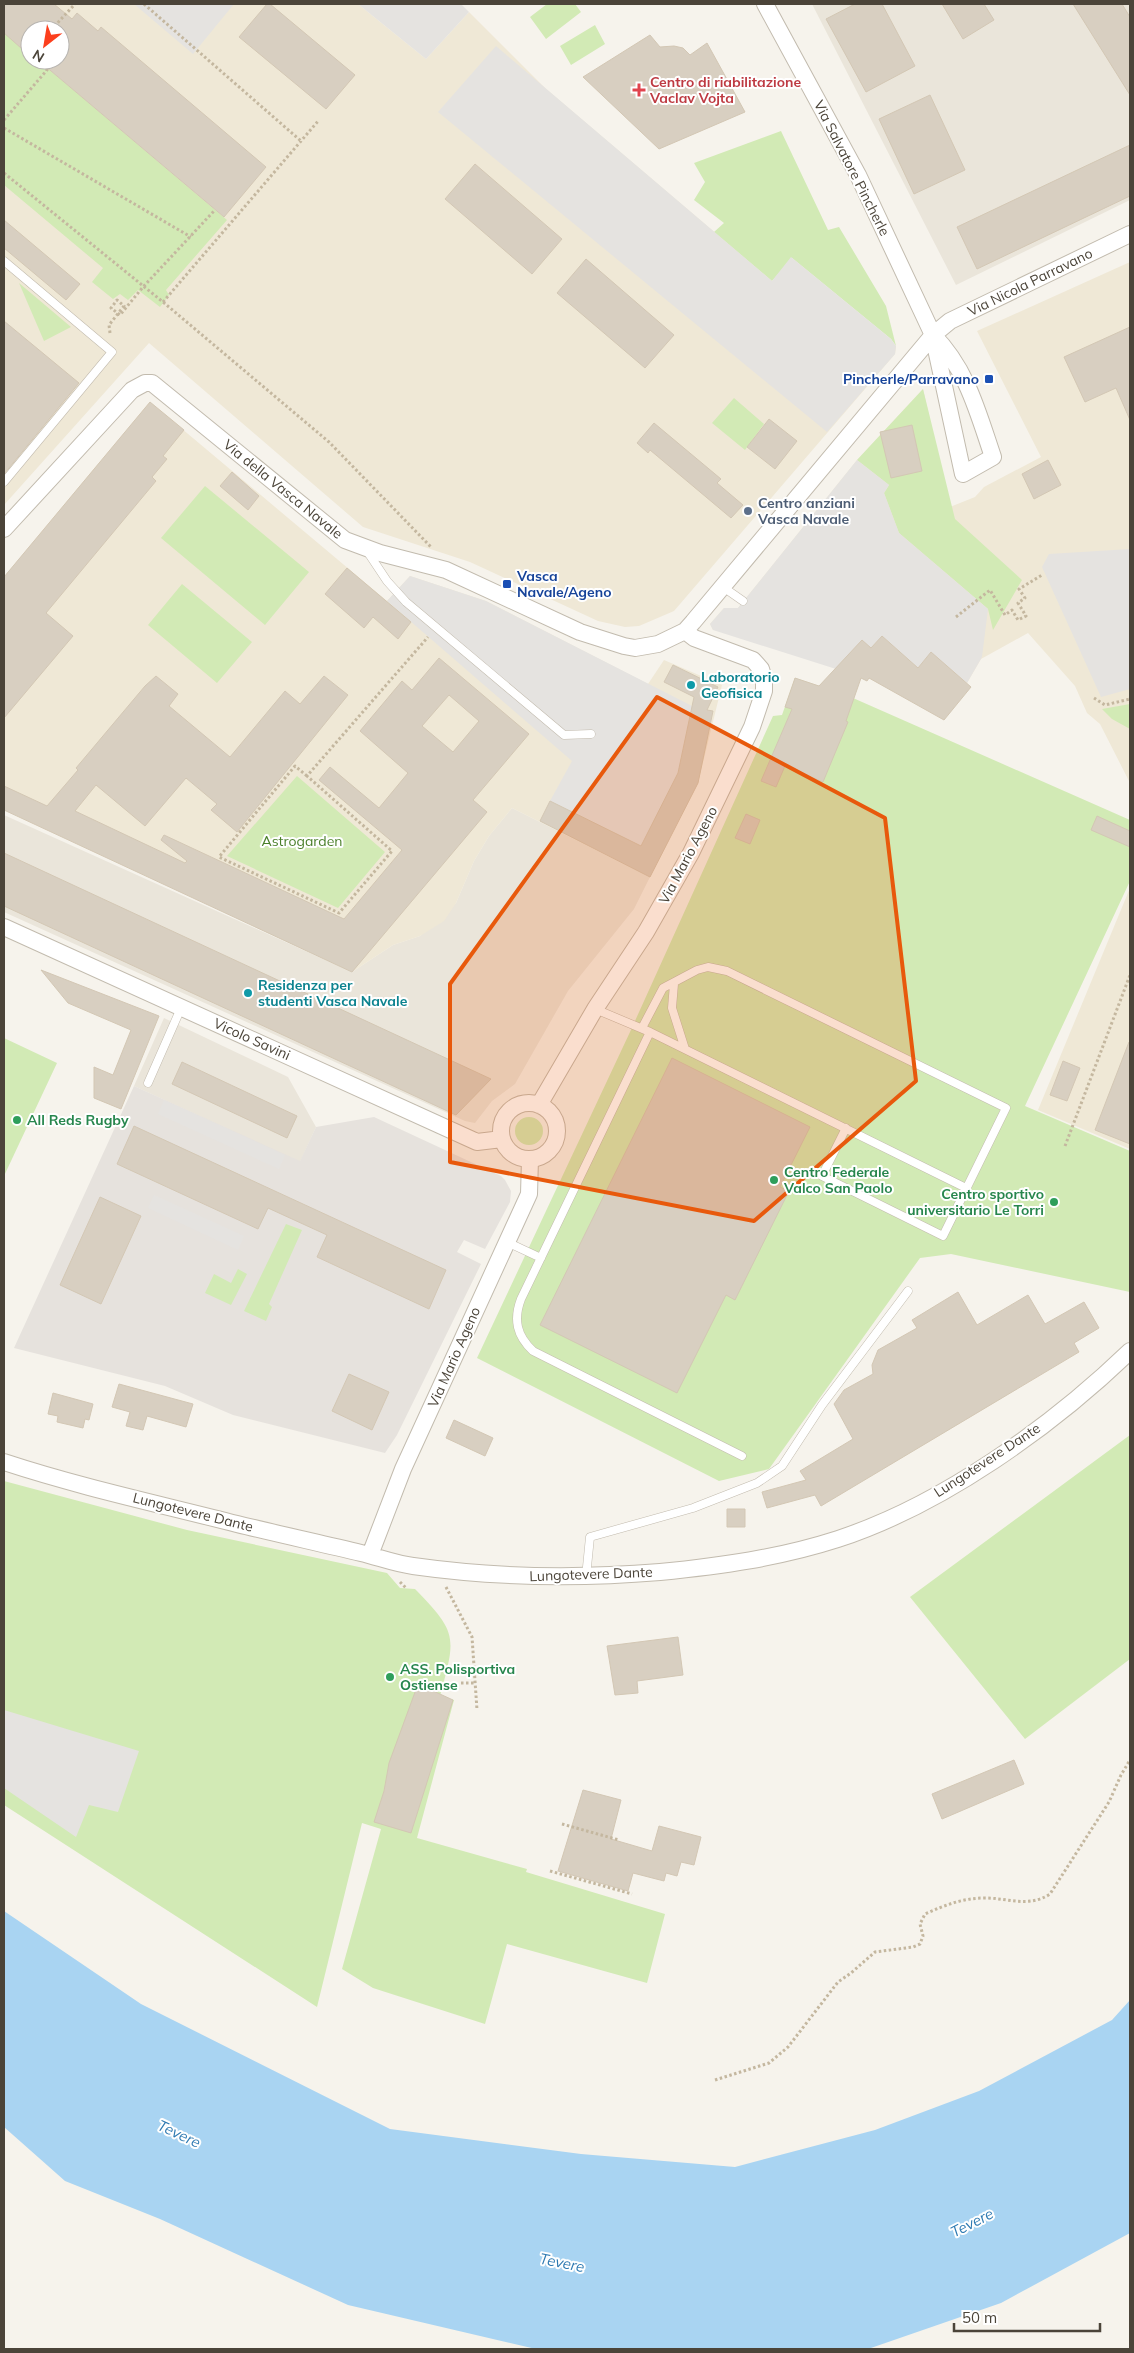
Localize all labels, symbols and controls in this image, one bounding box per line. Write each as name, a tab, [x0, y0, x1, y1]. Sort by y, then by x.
north arrow	[20, 20, 70, 70]
text: N	[29, 46, 47, 67]
place label: Centro di riabilitazione Vaclav Vojta	[649, 73, 801, 107]
marker: Centro di riabilitazione Vaclav Vojta	[632, 83, 646, 97]
street label: Via Salvatore Pincherle	[810, 97, 894, 239]
street label: Via Nicola Parravano	[965, 244, 1095, 320]
place label: Pincherle/Parravano	[843, 370, 979, 388]
marker: Pincherle/Parravano	[983, 373, 995, 385]
street label: Via della Vasca Navale	[220, 435, 346, 543]
place label: Centro anziani Vasca Navale	[757, 494, 855, 528]
marker: Centro anziani Vasca Navale	[742, 505, 754, 517]
place label: Vasca Navale/Ageno	[516, 567, 611, 601]
marker: Vasca Navale/Ageno	[501, 578, 513, 590]
place label: Laboratorio Geofisica	[701, 668, 780, 702]
marker: Laboratorio Geofisica	[685, 679, 697, 691]
street label: Via Mario Ageno	[655, 803, 721, 907]
park label: Astrogarden	[261, 832, 343, 850]
place label: Residenza per studenti Vasca Navale	[258, 976, 408, 1010]
marker: Residenza per studenti Vasca Navale	[242, 987, 254, 999]
street label: Vicolo Savini	[211, 1014, 293, 1064]
place label: All Reds Rugby	[27, 1111, 129, 1129]
marker: All Reds Rugby	[11, 1114, 23, 1126]
place label: Centro Federale Valco San Paolo	[783, 1163, 893, 1197]
marker: Centro Federale Valco San Paolo	[768, 1174, 780, 1186]
place label: Centro sportivo universitario Le Torri	[907, 1185, 1044, 1219]
marker: Centro sportivo universitario Le Torri	[1048, 1196, 1060, 1208]
street label: Via Mario Ageno	[424, 1304, 484, 1410]
street label: Lungotevere Dante	[930, 1419, 1044, 1501]
street label: Lungotevere Dante	[131, 1488, 255, 1536]
street label: Lungotevere Dante	[529, 1563, 653, 1585]
place label: ASS. Polisportiva Ostiense	[400, 1660, 515, 1694]
marker: ASS. Polisportiva Ostiense	[384, 1671, 396, 1683]
water label: Tevere	[155, 2115, 204, 2152]
water label: Tevere	[947, 2204, 996, 2241]
water label: Tevere	[538, 2249, 586, 2276]
scale bar	[954, 2300, 1100, 2332]
text: 50 m	[962, 2308, 997, 2327]

